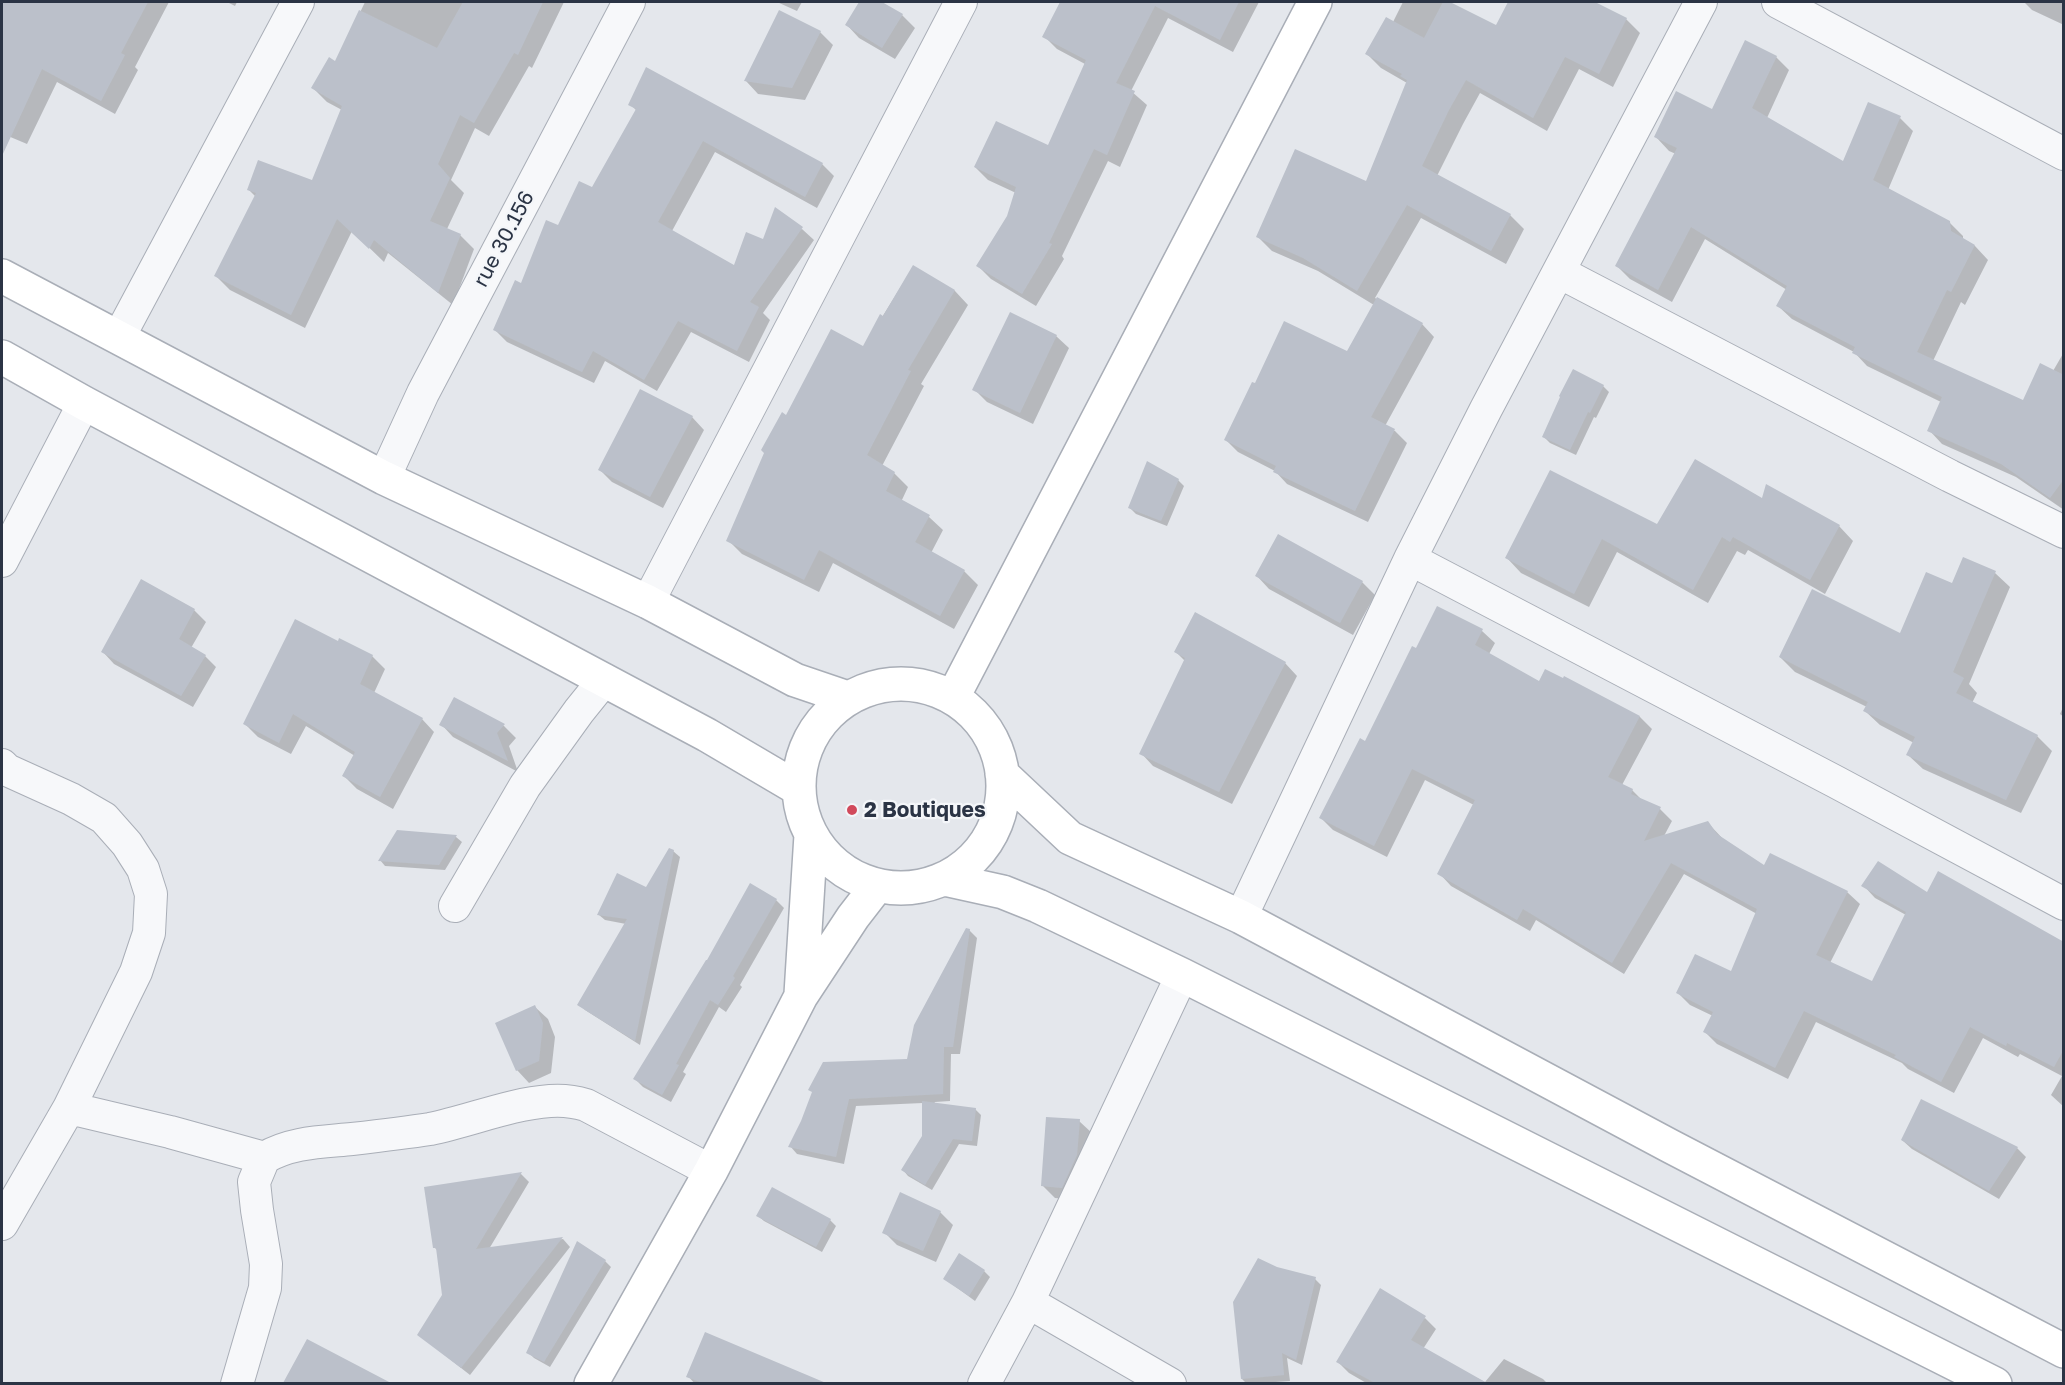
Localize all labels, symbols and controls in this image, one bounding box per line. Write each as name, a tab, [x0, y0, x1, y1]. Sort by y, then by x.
street label: rue 30.156	[468, 187, 540, 291]
place label: 2 Boutiques	[864, 797, 986, 823]
marker: 2 Boutiques	[845, 803, 859, 817]

